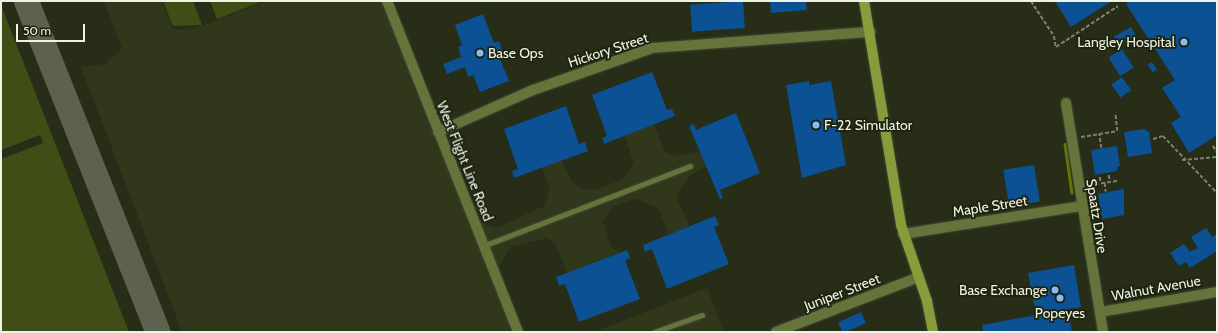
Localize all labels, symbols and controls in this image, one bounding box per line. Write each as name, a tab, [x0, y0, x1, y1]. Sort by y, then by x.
scale bar	[18, 16, 87, 42]
text: 50 m	[23, 23, 51, 38]
street label: Hickory Street	[566, 29, 650, 71]
place label: Langley Hospital	[1077, 34, 1175, 50]
marker: Langley Hospital	[1178, 36, 1190, 48]
place label: Base Ops	[488, 45, 543, 61]
marker: Base Ops	[475, 48, 485, 58]
street label: West Flight Line Road	[433, 99, 497, 223]
place label: F-22 Simulator	[824, 117, 912, 133]
marker: F-22 Simulator	[811, 120, 821, 130]
street label: Spaatz Drive	[1083, 178, 1111, 254]
street label: Maple Street	[951, 192, 1029, 220]
street label: Juniper Street	[802, 270, 882, 314]
street label: Walnut Avenue	[1110, 272, 1202, 304]
place label: Base Exchange	[959, 282, 1047, 298]
marker: Base Exchange	[1050, 285, 1060, 295]
marker: Popeyes	[1055, 293, 1065, 303]
place label: Popeyes	[1035, 305, 1085, 321]

